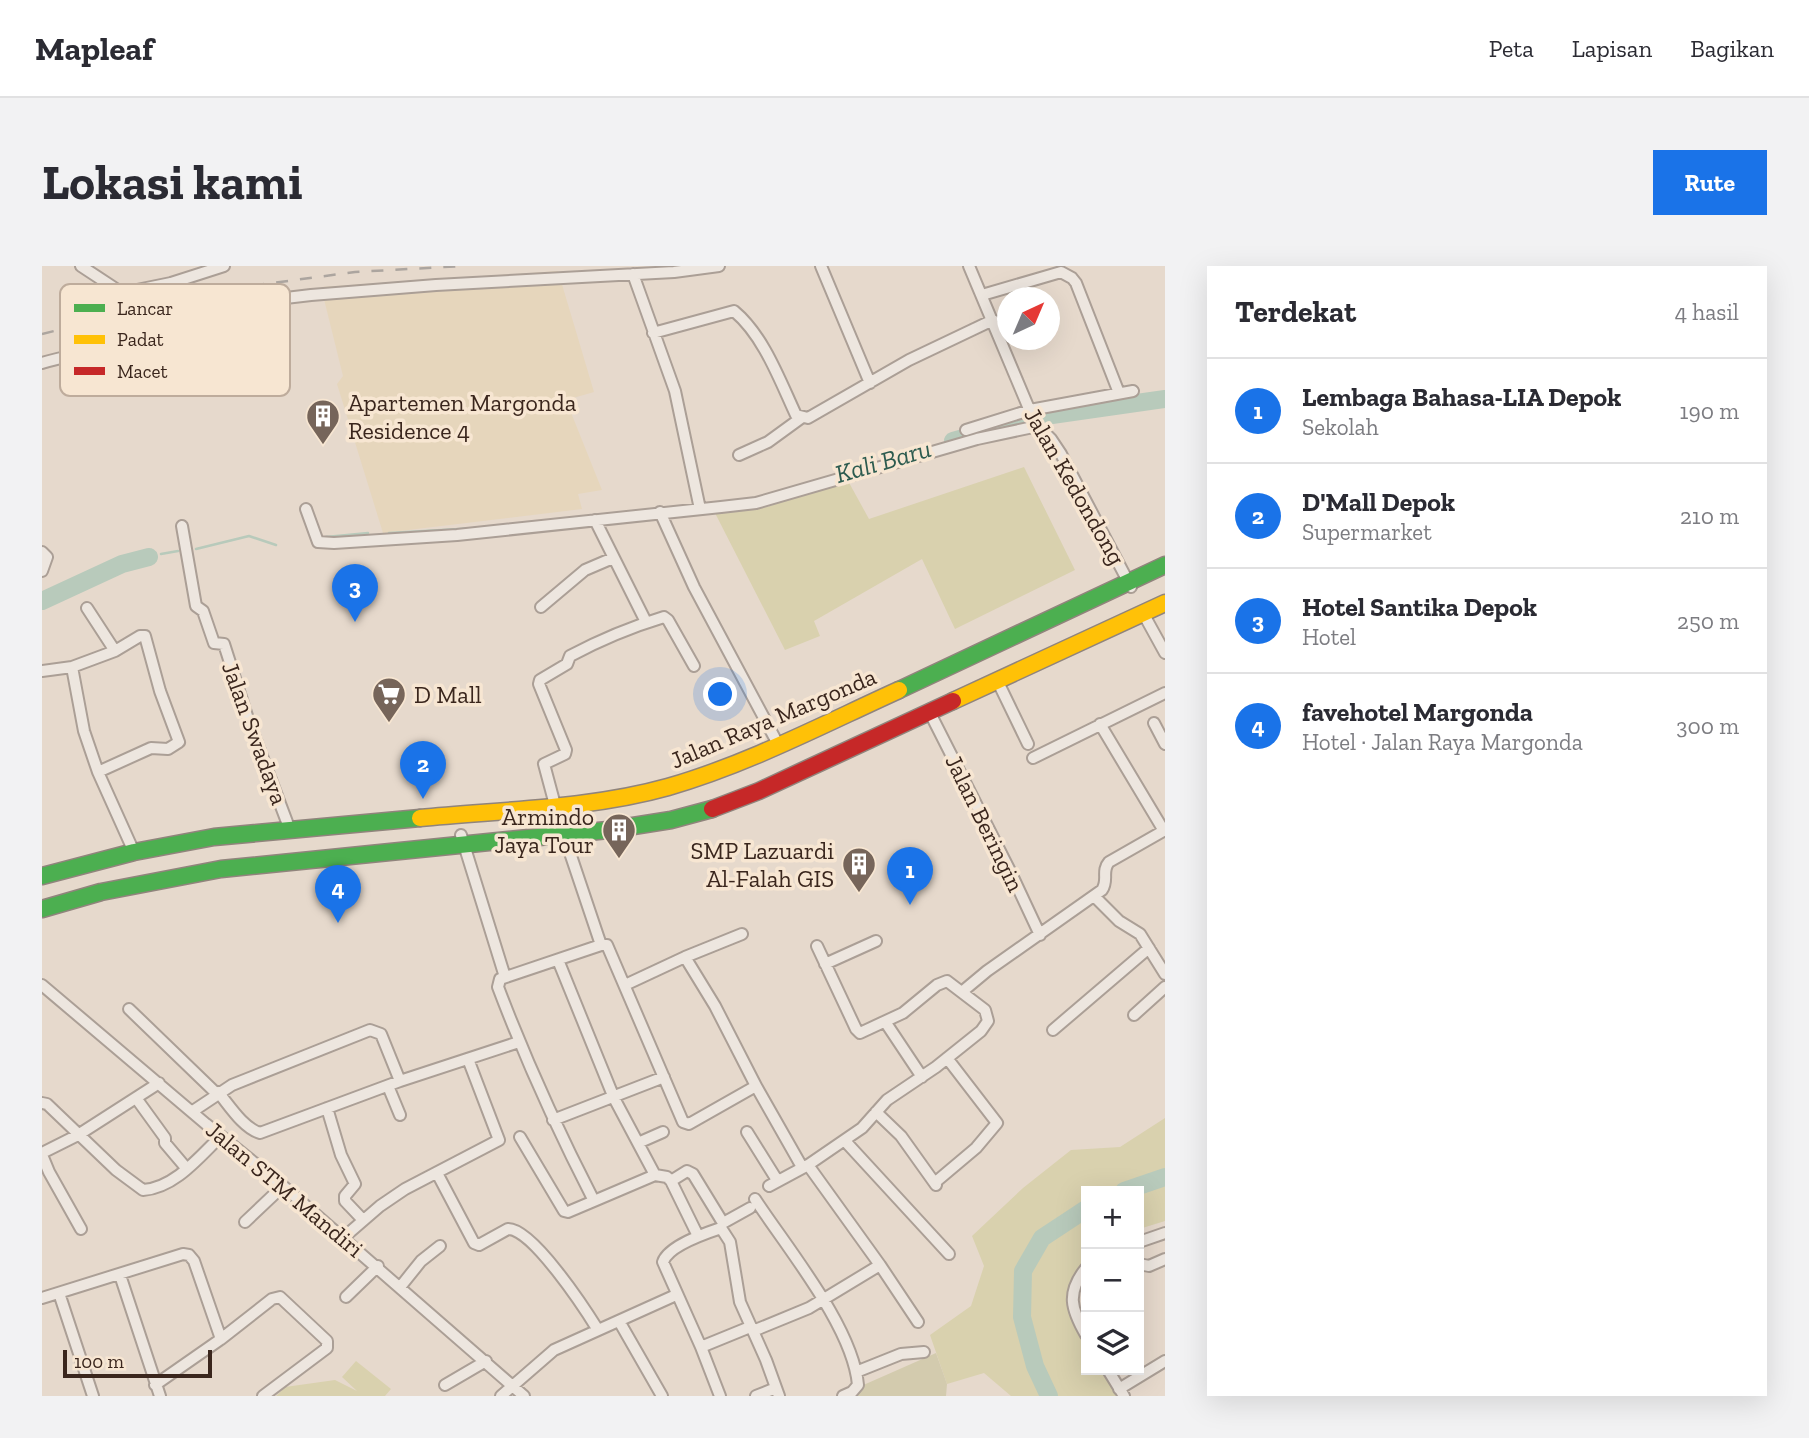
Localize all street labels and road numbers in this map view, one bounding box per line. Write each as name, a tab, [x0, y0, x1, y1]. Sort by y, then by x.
street label: Jalan Kedondong	[1018, 402, 1132, 570]
street label: Jalan Swadaya	[216, 658, 294, 809]
street label: Jalan Raya Margonda	[666, 661, 881, 774]
street label: Jalan Beringin	[939, 750, 1031, 897]
street label: Jalan STM Mandiri	[200, 1115, 370, 1263]

